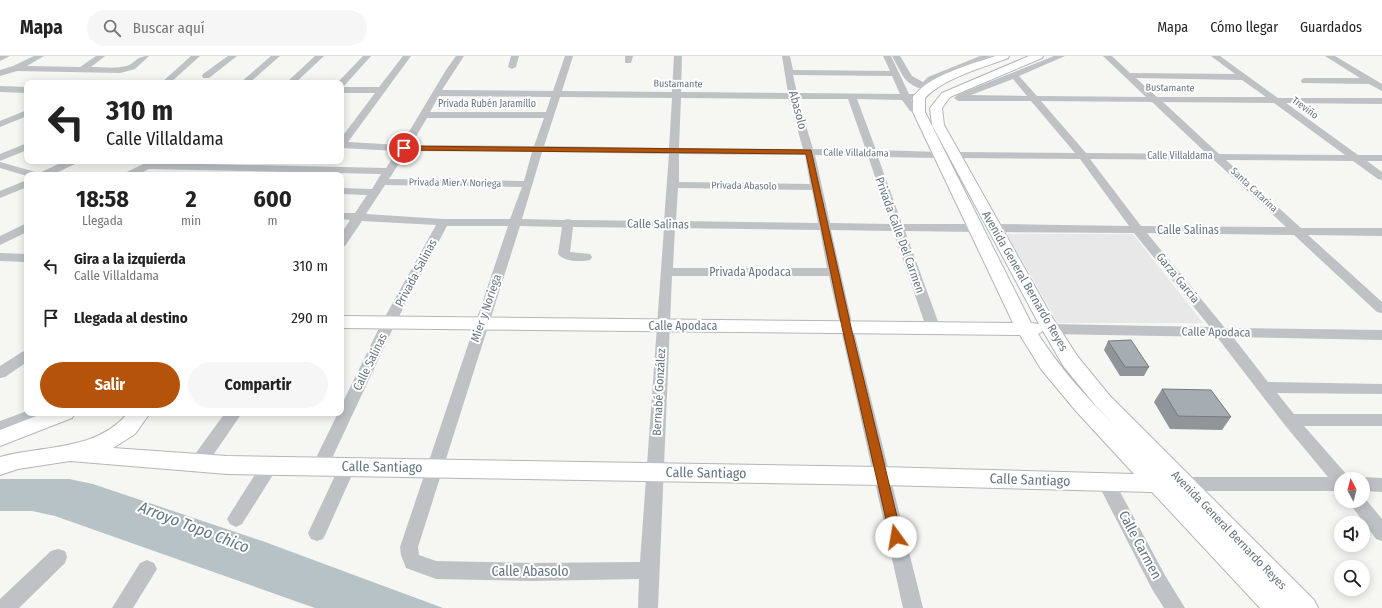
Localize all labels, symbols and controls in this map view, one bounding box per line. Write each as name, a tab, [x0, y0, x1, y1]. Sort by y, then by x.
search box	[87, 10, 367, 46]
text: Mapa	[20, 16, 63, 39]
icon: search	[101, 17, 123, 39]
text: Buscar aquí	[133, 19, 205, 37]
text: Mapa	[1157, 19, 1188, 36]
text: Cómo llegar	[1210, 19, 1278, 36]
text: Guardados	[1300, 19, 1362, 36]
street label: Bustamante	[653, 78, 703, 90]
street label: Bustamante	[1145, 82, 1195, 94]
street label: Abasolo	[786, 89, 810, 131]
text: 310 m	[106, 94, 173, 127]
street label: Treviño	[1289, 94, 1321, 122]
icon: left	[40, 96, 92, 148]
street label: Privada Rubén Jaramillo	[438, 98, 536, 110]
text: Calle Villaldama	[106, 128, 224, 150]
pin	[387, 131, 421, 165]
icon: arrive	[393, 137, 415, 159]
street label: Calle Villaldama	[823, 146, 889, 160]
street label: Calle Villaldama	[1147, 150, 1213, 162]
street label: Santa Catarina	[1228, 165, 1280, 215]
street label: Privada Calle Del Carmen	[872, 175, 928, 295]
street label: Privada Mier Y Noriega	[409, 176, 501, 190]
street label: Privada Abasolo	[711, 179, 777, 193]
text: 18:58	[76, 185, 129, 213]
text: 2	[186, 185, 197, 213]
text: 600	[253, 185, 292, 213]
street label: Avenida General Bernardo Reyes	[979, 208, 1071, 354]
text: Llegada	[82, 213, 123, 228]
text: min	[181, 213, 201, 228]
text: m	[268, 213, 278, 228]
street label: Calle Salinas	[627, 216, 689, 232]
street label: Calle Salinas	[1157, 223, 1219, 237]
street label: Privada Salinas	[392, 237, 440, 309]
text: Gira a la izquierda	[74, 250, 186, 268]
street label: Garza García	[1153, 250, 1203, 306]
icon: left	[40, 255, 62, 277]
text: 310 m	[293, 257, 328, 275]
street label: Privada Apodaca	[709, 265, 791, 279]
text: Calle Villaldama	[74, 268, 159, 283]
street label: Mier y Noriega	[468, 272, 504, 344]
icon: arrive	[40, 307, 62, 329]
text: Llegada al destino	[74, 309, 188, 327]
text: 290 m	[291, 309, 328, 327]
street label: Calle Apodaca	[649, 319, 718, 333]
street label: Calle Apodaca	[1181, 324, 1251, 340]
street label: Calle Salinas	[350, 331, 390, 393]
street label: Bernabé González	[650, 348, 668, 436]
button: Salir	[40, 362, 180, 408]
button: Compartir	[188, 362, 328, 408]
street label: Calle Santiago	[341, 458, 423, 476]
street label: Calle Santiago	[665, 464, 747, 482]
street label: Avenida General Bernardo Reyes	[1169, 468, 1289, 592]
street label: Calle Santiago	[989, 470, 1071, 490]
north arrow	[1334, 472, 1370, 508]
map controls	[1334, 472, 1370, 596]
water label: Arroyo Topo Chico	[135, 497, 252, 557]
street label: Calle Carmen	[1115, 508, 1165, 582]
position arrow	[875, 516, 917, 558]
button: sound	[1334, 516, 1370, 552]
button: search	[1334, 560, 1370, 596]
street label: Calle Abasolo	[492, 563, 569, 580]

